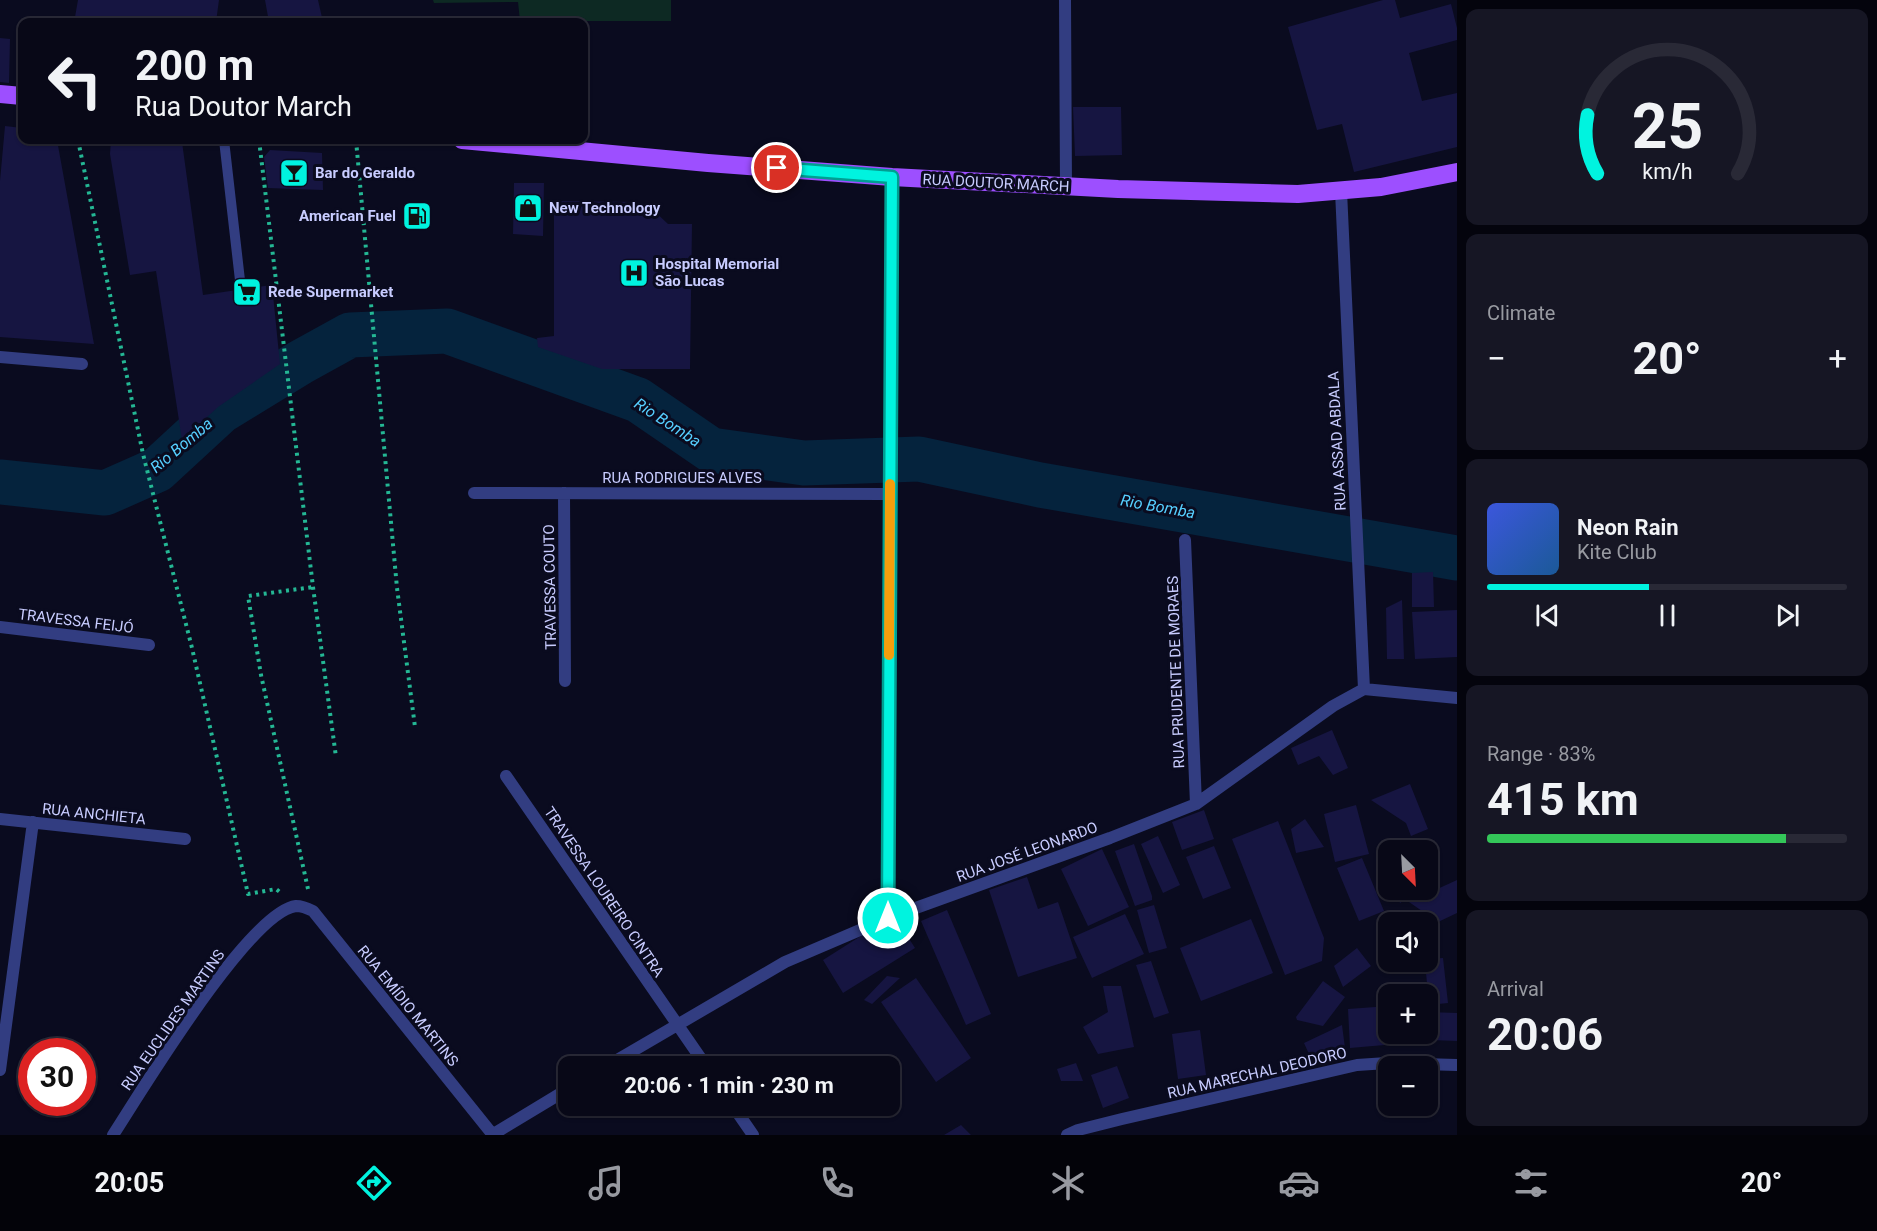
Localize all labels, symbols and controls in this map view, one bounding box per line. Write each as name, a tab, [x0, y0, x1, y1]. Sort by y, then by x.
text: 200 m	[135, 41, 254, 90]
icon: left	[36, 42, 114, 120]
text: 25	[1631, 90, 1703, 163]
text: Rua Doutor March	[135, 91, 352, 123]
pin	[751, 142, 802, 193]
icon: arrive	[760, 151, 793, 184]
bar icon: Bar do Geraldo	[278, 157, 310, 189]
text: km/h	[1642, 159, 1692, 184]
place label: Bar do Geraldo	[315, 164, 415, 182]
street label: RUA DOUTOR MARCH	[922, 170, 1070, 196]
shop icon: New Technology	[512, 192, 544, 224]
place label: New Technology	[549, 199, 661, 217]
fuel station icon: American Fuel	[401, 200, 433, 232]
place label: American Fuel	[299, 207, 396, 225]
place label: Hospital Memorial São Lucas	[655, 255, 779, 290]
hospital icon: Hospital Memorial São Lucas	[618, 257, 650, 289]
supermarket icon: Rede Supermarket	[231, 276, 263, 308]
place label: Rede Supermarket	[268, 283, 393, 301]
text: Climate	[1487, 301, 1555, 325]
text: 20°	[1632, 332, 1702, 385]
text: −	[1487, 339, 1506, 378]
text: +	[1828, 339, 1847, 378]
street label: RUA ASSAD ABDALA	[1324, 370, 1350, 511]
water label: Rio Bomba	[631, 394, 705, 451]
water label: Rio Bomba	[146, 414, 216, 477]
street label: RUA RODRIGUES ALVES	[602, 469, 762, 487]
water label: Rio Bomba	[1119, 491, 1197, 522]
text: Neon Rain	[1577, 515, 1679, 540]
street label: TRAVESSA COUTO	[540, 524, 560, 650]
text: Kite Club	[1577, 540, 1657, 564]
street label: RUA PRUDENTE DE MORAES	[1164, 575, 1188, 769]
icon: previous	[1531, 599, 1564, 632]
icon: pause	[1651, 599, 1684, 632]
icon: next	[1771, 599, 1804, 632]
street label: TRAVESSA FEIJÓ	[17, 605, 135, 637]
text: Range · 83%	[1487, 742, 1595, 766]
text: 415 km	[1487, 773, 1639, 826]
street label: RUA ANCHIETA	[41, 800, 147, 828]
street label: TRAVESSA LOUREIRO CINTRA	[540, 803, 668, 981]
street label: RUA JOSÉ LEONARDO	[954, 818, 1100, 886]
north arrow	[1378, 840, 1438, 900]
map controls	[1378, 840, 1438, 1116]
position arrow	[856, 886, 920, 950]
button: sound	[1378, 912, 1438, 972]
street label: RUA EMÍDIO MARTINS	[354, 942, 462, 1070]
street label: RUA EUCLIDES MARTINS	[118, 946, 229, 1094]
text: Arrival	[1487, 977, 1544, 1001]
button: +	[1378, 984, 1438, 1044]
text: 20:06	[1487, 1008, 1603, 1061]
speed limit sign: 30	[18, 1038, 96, 1116]
street label: RUA MARECHAL DEODORO	[1165, 1044, 1349, 1102]
button: −	[1378, 1056, 1438, 1116]
text: 20:06 · 1 min · 230 m	[624, 1073, 834, 1098]
icon: directions	[353, 1162, 395, 1204]
icon: music	[585, 1162, 627, 1204]
icon: phone	[816, 1162, 858, 1204]
icon: climate	[1047, 1162, 1089, 1204]
icon: car	[1278, 1162, 1320, 1204]
icon: filters	[1510, 1162, 1552, 1204]
text: 20:05	[95, 1167, 164, 1199]
text: 20°	[1741, 1167, 1782, 1199]

